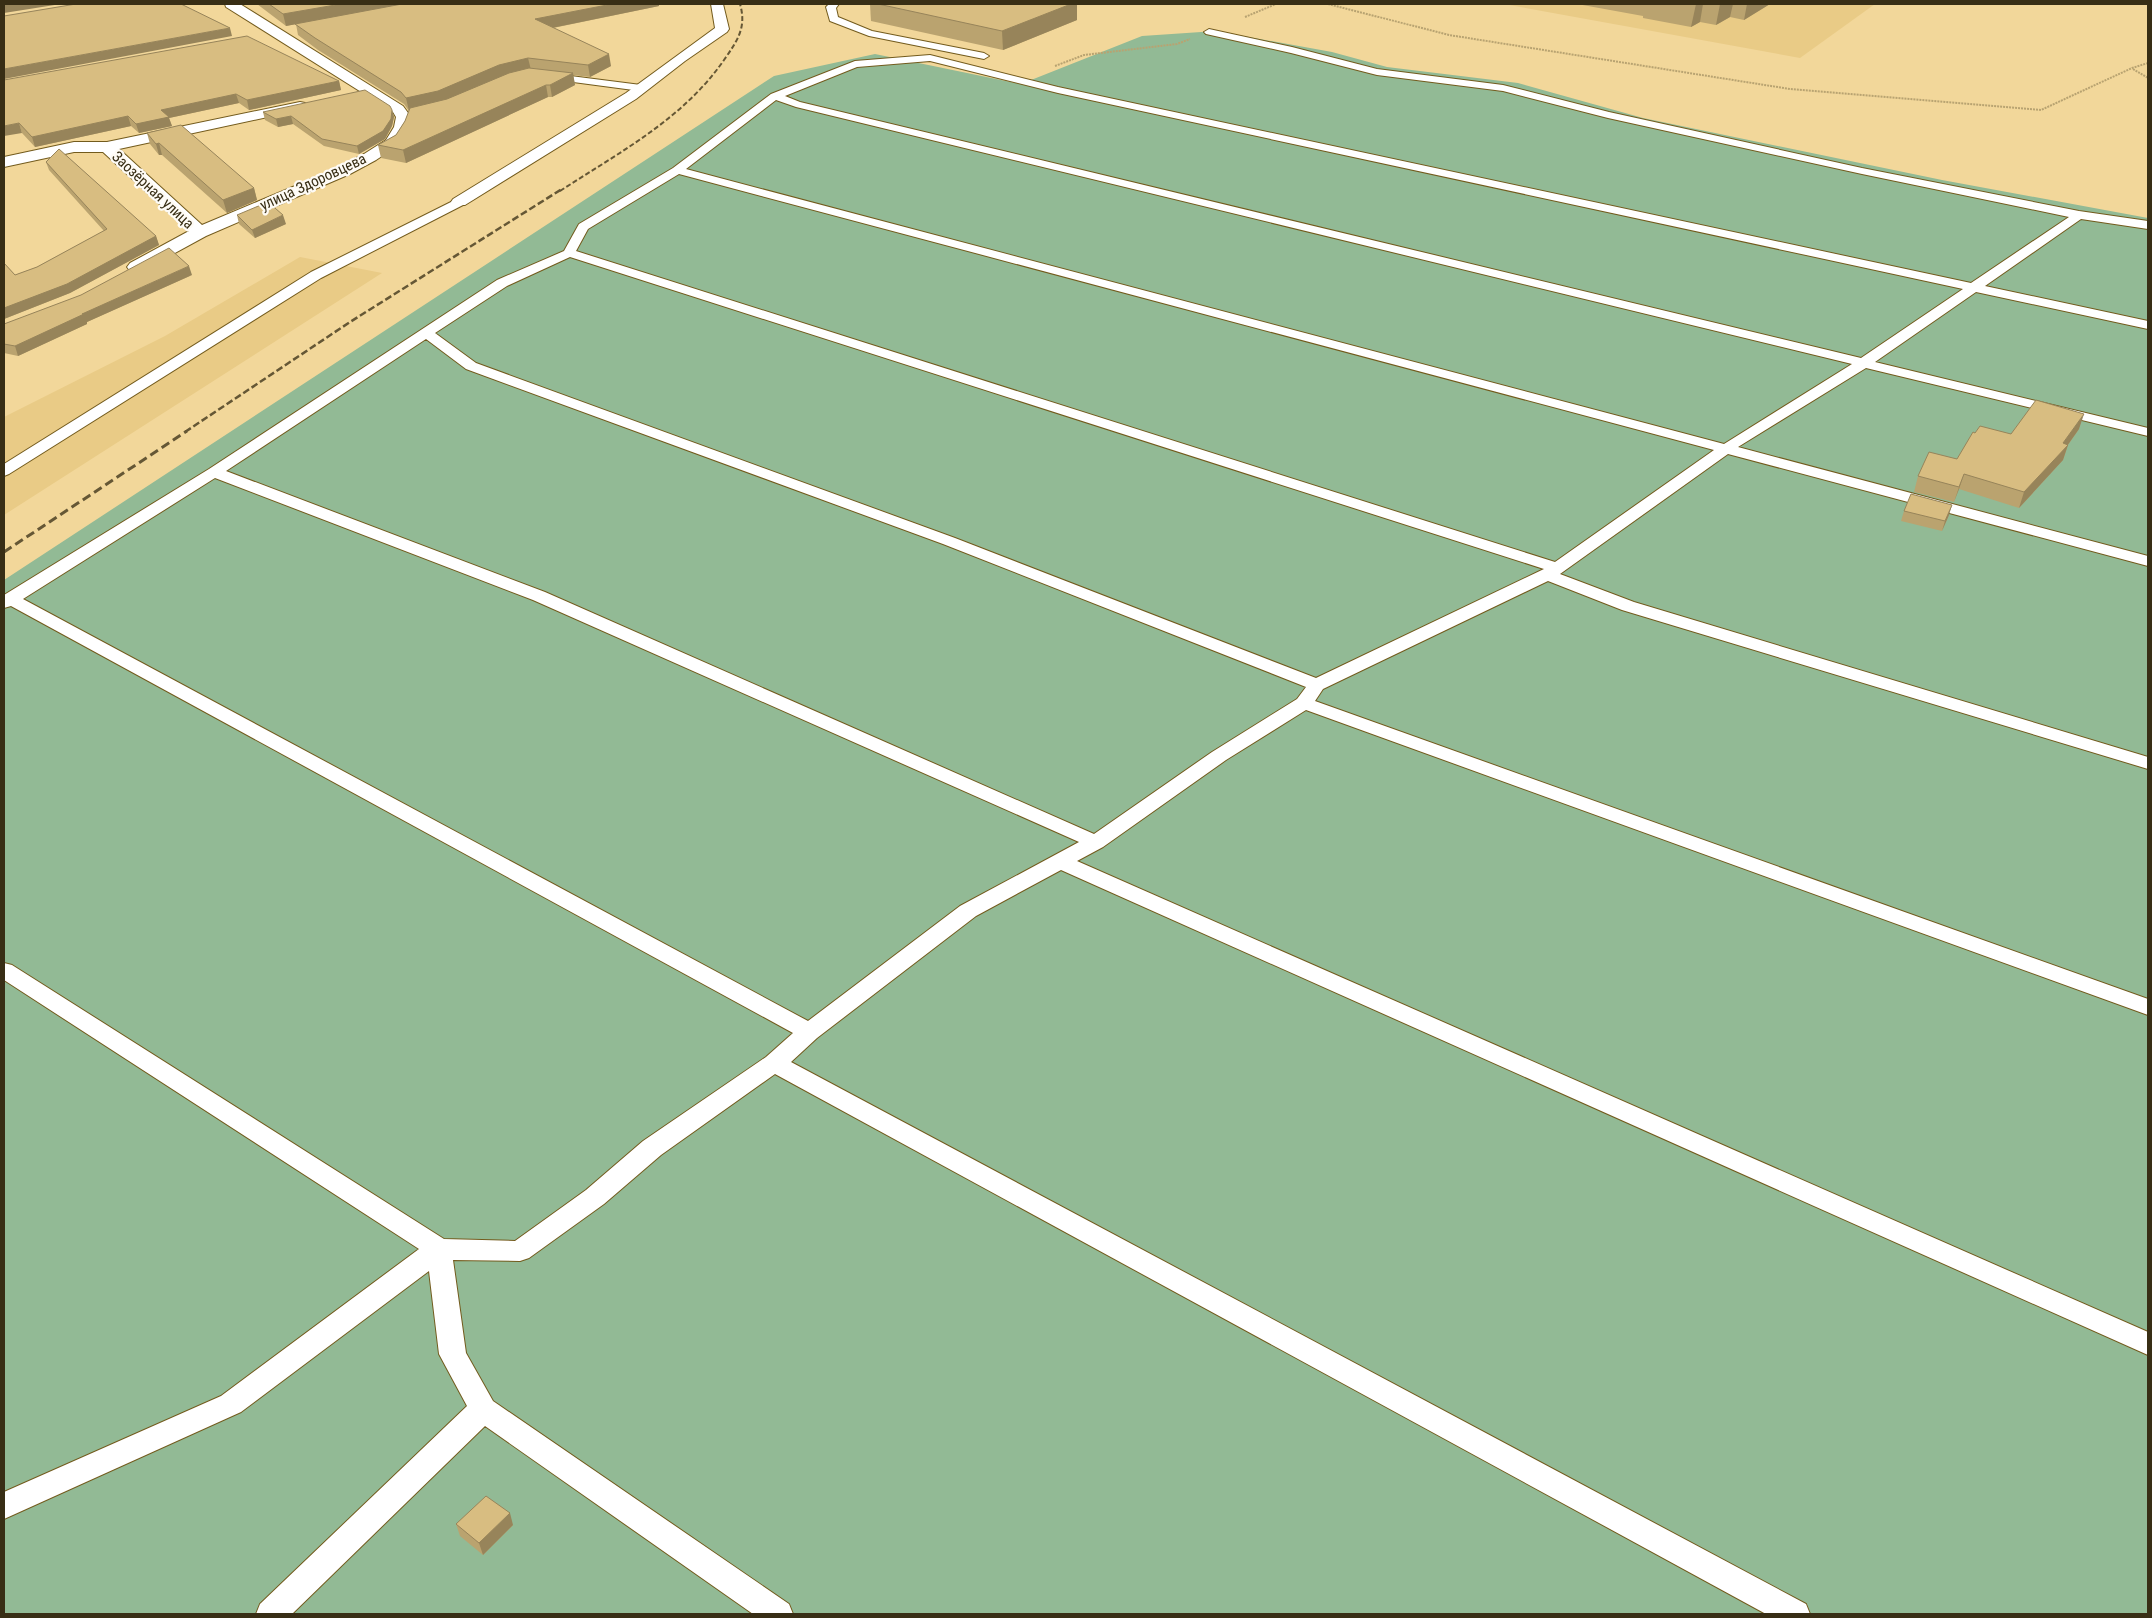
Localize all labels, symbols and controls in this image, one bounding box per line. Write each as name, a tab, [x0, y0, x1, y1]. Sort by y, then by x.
street label: Заозёрная улица	[108, 147, 198, 233]
street label: улица Здоровцева	[257, 150, 369, 214]

